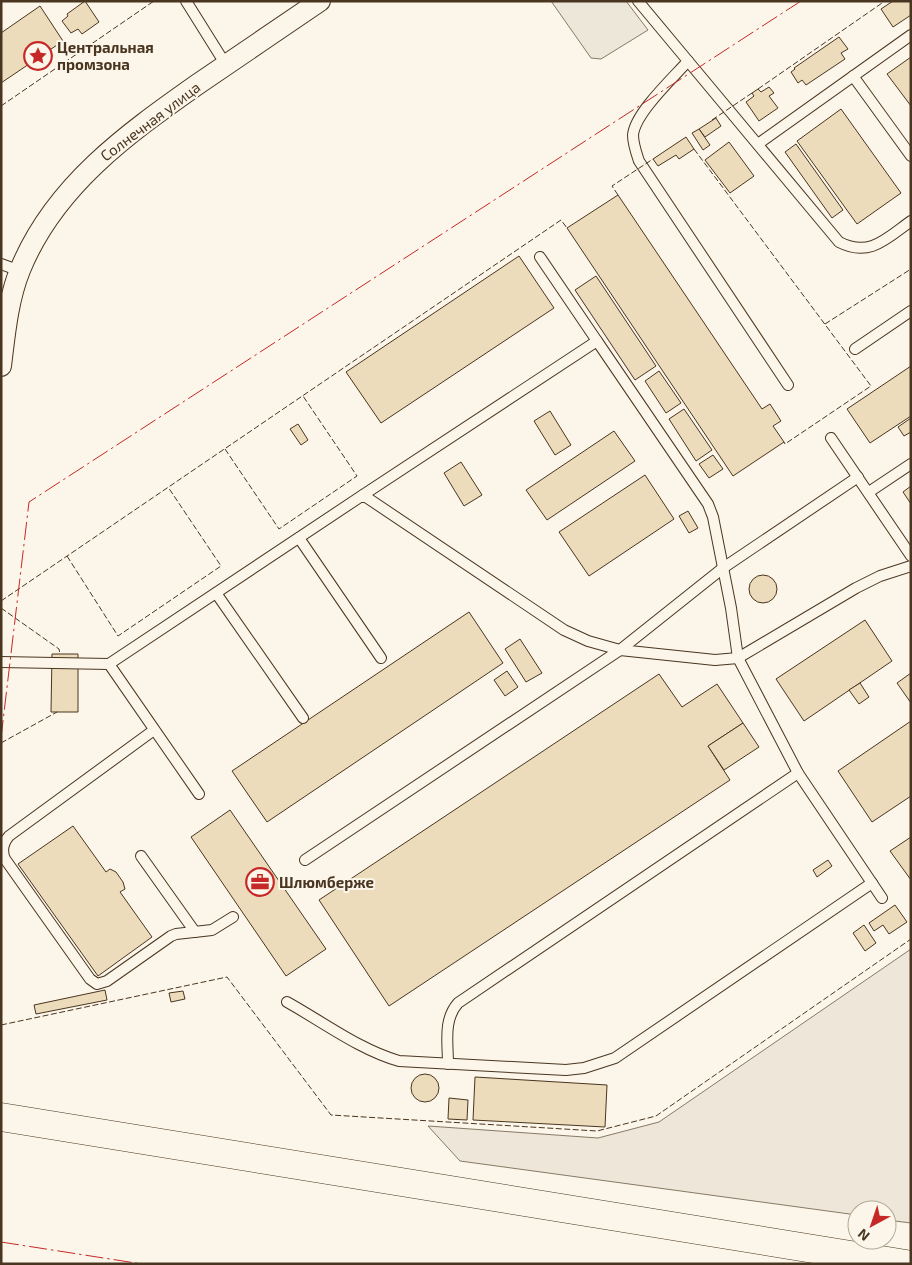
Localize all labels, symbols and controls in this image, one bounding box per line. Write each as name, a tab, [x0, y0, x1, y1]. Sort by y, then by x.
place label: Центральная промзона	[57, 38, 154, 73]
place icon: Центральная промзона	[23, 41, 53, 71]
street label: Солнечная улица	[96, 78, 204, 165]
office icon: Шлюмберже	[245, 867, 275, 897]
place label: Шлюмберже	[279, 873, 374, 891]
north arrow	[847, 1200, 897, 1250]
text: N	[854, 1226, 873, 1245]

